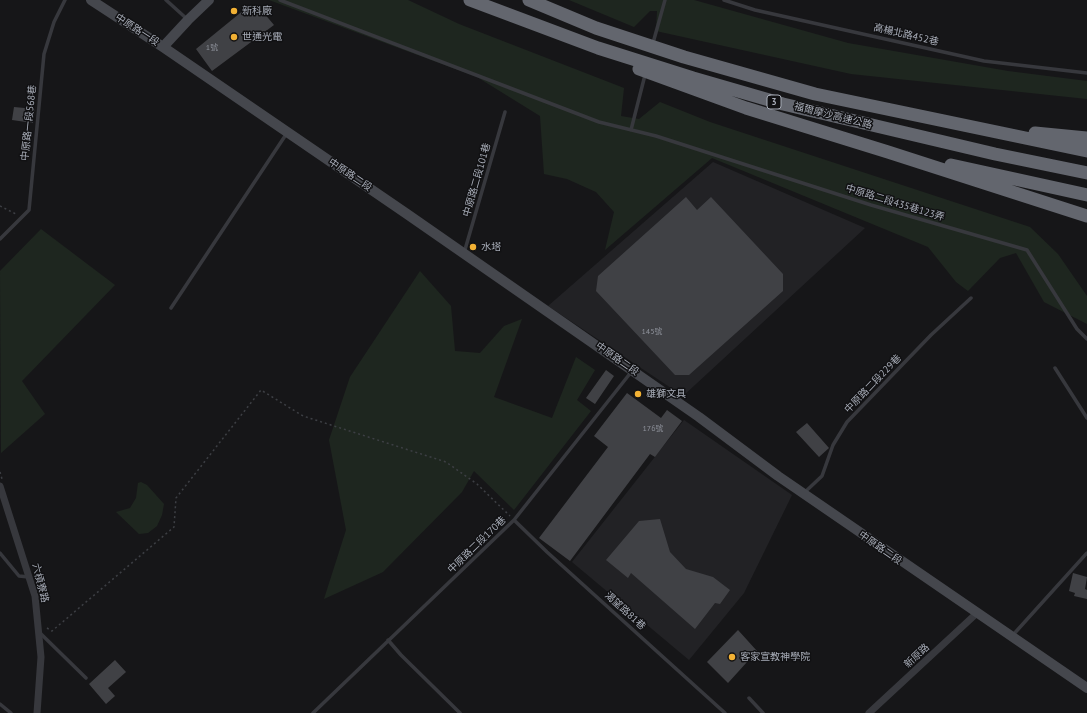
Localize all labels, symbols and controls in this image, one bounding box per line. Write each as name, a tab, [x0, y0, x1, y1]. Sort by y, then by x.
place label: 新科廠	[242, 5, 272, 17]
marker: 新科廠	[229, 6, 239, 16]
street label: 中原路一段	[113, 11, 161, 49]
street label: 高楊北路452巷	[872, 22, 940, 48]
place label: 世通光電	[242, 31, 282, 43]
marker: 世通光電	[229, 32, 239, 42]
house number: 1號	[206, 43, 218, 53]
street label: 中原路一段568巷	[19, 84, 39, 162]
road number: 3	[767, 95, 781, 109]
street label: 福爾摩沙高速公路	[793, 101, 873, 131]
street label: 中原路二段101巷	[461, 142, 493, 218]
street label: 中原路二段	[326, 156, 374, 194]
street label: 中原路二段435巷123弄	[844, 182, 946, 224]
place label: 水塔	[481, 241, 501, 253]
marker: 水塔	[468, 242, 478, 252]
house number: 145號	[641, 327, 663, 337]
street label: 中原路二段	[593, 340, 641, 378]
street label: 中原路二段229巷	[842, 352, 904, 416]
place label: 雄獅文具	[646, 388, 686, 400]
marker: 雄獅文具	[633, 389, 643, 399]
house number: 176號	[642, 424, 664, 434]
street label: 中原路二段170巷	[445, 514, 509, 576]
street label: 中原路二段	[856, 529, 904, 567]
street label: 六槓寮路	[29, 562, 51, 604]
street label: 渴望路81巷	[602, 590, 648, 632]
street label: 新原路	[902, 641, 932, 671]
place label: 客家宣教神學院	[740, 651, 810, 663]
marker: 客家宣教神學院	[727, 652, 737, 662]

